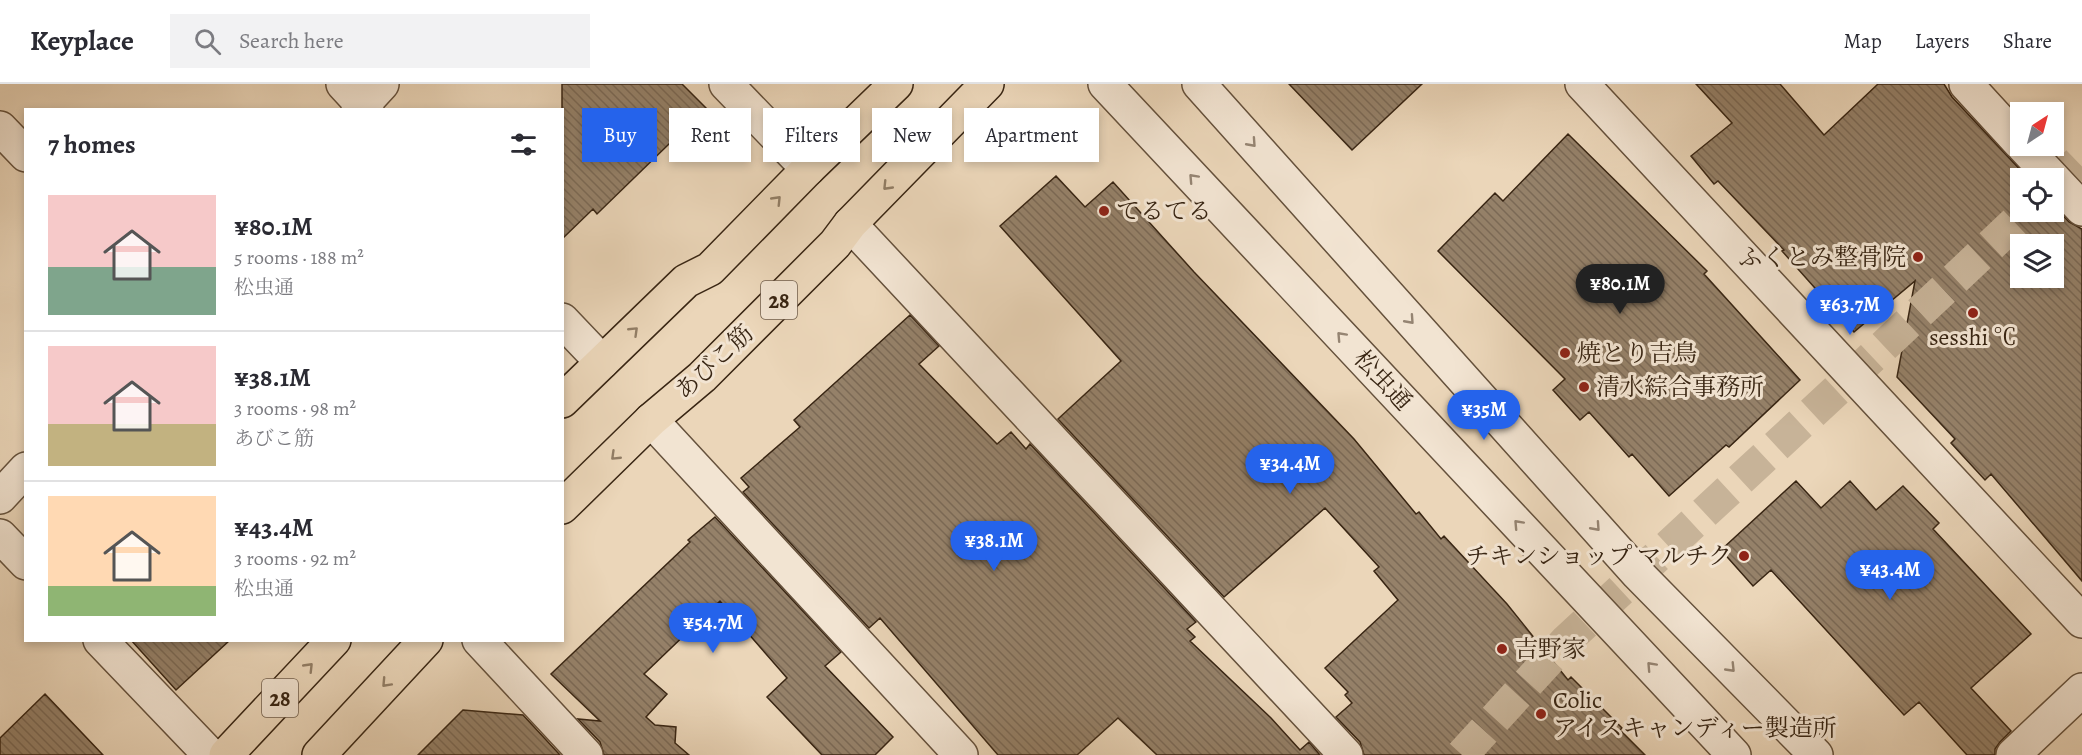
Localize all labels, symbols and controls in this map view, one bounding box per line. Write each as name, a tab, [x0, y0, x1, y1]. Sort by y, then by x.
search box	[170, 14, 590, 68]
text: Keyplace	[30, 22, 134, 60]
icon: search	[191, 25, 224, 58]
text: Search here	[239, 26, 344, 56]
text: Map	[1843, 27, 1882, 55]
text: Layers	[1915, 27, 1970, 55]
text: Share	[2003, 27, 2052, 55]
north arrow	[2010, 102, 2064, 156]
map controls	[2010, 102, 2064, 288]
chip: Buy	[582, 108, 657, 162]
chip: Rent	[669, 108, 751, 162]
chip: Filters	[763, 108, 860, 162]
chip: New	[872, 108, 952, 162]
chip: Apartment	[964, 108, 1099, 162]
text: 7 homes	[48, 127, 136, 162]
icon: filters	[507, 128, 540, 161]
one-way arrow	[1245, 136, 1256, 147]
button: locate	[2010, 168, 2064, 222]
one-way arrow	[1190, 175, 1201, 186]
one-way arrow	[884, 178, 895, 189]
place label: てるてる	[1116, 195, 1212, 227]
one-way arrow	[770, 197, 781, 208]
marker: てるてる	[1097, 204, 1111, 218]
text: ¥80.1M	[234, 209, 313, 244]
icon: home	[96, 219, 168, 291]
button: layers	[2010, 234, 2064, 288]
place label: ふくとみ整骨院	[1738, 241, 1906, 273]
text: 5 rooms · 188 m²	[234, 244, 364, 271]
marker: ふくとみ整骨院	[1911, 250, 1925, 264]
pin: ¥80.1M	[1571, 264, 1669, 315]
text: ¥80.1M	[1590, 270, 1650, 297]
text: 松虫通	[234, 274, 294, 301]
road number: 28	[761, 281, 797, 319]
pin: ¥63.7M	[1801, 285, 1899, 336]
text: ¥63.7M	[1820, 291, 1880, 318]
marker: sesshi ℃	[1966, 306, 1980, 320]
one-way arrow	[1403, 313, 1414, 324]
street label: あびこ筋	[668, 318, 760, 406]
place label: sesshi ℃	[1929, 321, 2017, 353]
one-way arrow	[628, 327, 638, 338]
one-way arrow	[1338, 332, 1349, 343]
place label: 焼とり吉鳥	[1577, 337, 1697, 369]
street label: 松虫通	[1347, 343, 1419, 417]
marker: 焼とり吉鳥	[1558, 346, 1572, 360]
text: ¥38.1M	[234, 360, 311, 395]
icon: home	[96, 370, 168, 442]
place label: 清水綜合事務所	[1596, 371, 1764, 403]
marker: 清水綜合事務所	[1577, 380, 1591, 394]
pin: ¥35M	[1448, 390, 1520, 441]
text: 3 rooms · 98 m²	[234, 395, 356, 422]
text: ¥35M	[1461, 396, 1507, 423]
text: あびこ筋	[234, 425, 314, 452]
pin: ¥34.4M	[1241, 444, 1339, 495]
one-way arrow	[611, 448, 622, 459]
text: ¥34.4M	[1259, 450, 1321, 477]
text: ¥43.4M	[234, 510, 314, 545]
icon: home	[96, 520, 168, 592]
one-way arrow	[1514, 520, 1525, 530]
pin: ¥38.1M	[945, 521, 1043, 572]
one-way arrow	[1589, 521, 1600, 531]
text: ¥38.1M	[964, 527, 1024, 554]
place label: チキンショップ マルチク	[1466, 540, 1732, 572]
text: 3 rooms · 92 m²	[234, 545, 356, 572]
marker: チキンショップ マルチク	[1737, 549, 1751, 563]
pin: ¥43.4M	[1841, 550, 1939, 601]
text: ¥43.4M	[1859, 556, 1921, 583]
text: 松虫通	[234, 575, 294, 602]
pin: ¥54.7M	[664, 603, 762, 654]
text: ¥54.7M	[683, 609, 743, 636]
place label: 吉野家	[1514, 633, 1586, 665]
marker: 吉野家	[1495, 642, 1509, 656]
one-way arrow	[1648, 662, 1659, 673]
one-way arrow	[1724, 662, 1735, 672]
one-way arrow	[302, 663, 313, 674]
one-way arrow	[382, 676, 393, 687]
road number: 28	[262, 679, 298, 717]
place label: Colic アイスキャンディー製造所	[1553, 684, 1837, 744]
marker: Colic アイスキャンディー製造所	[1534, 707, 1548, 721]

